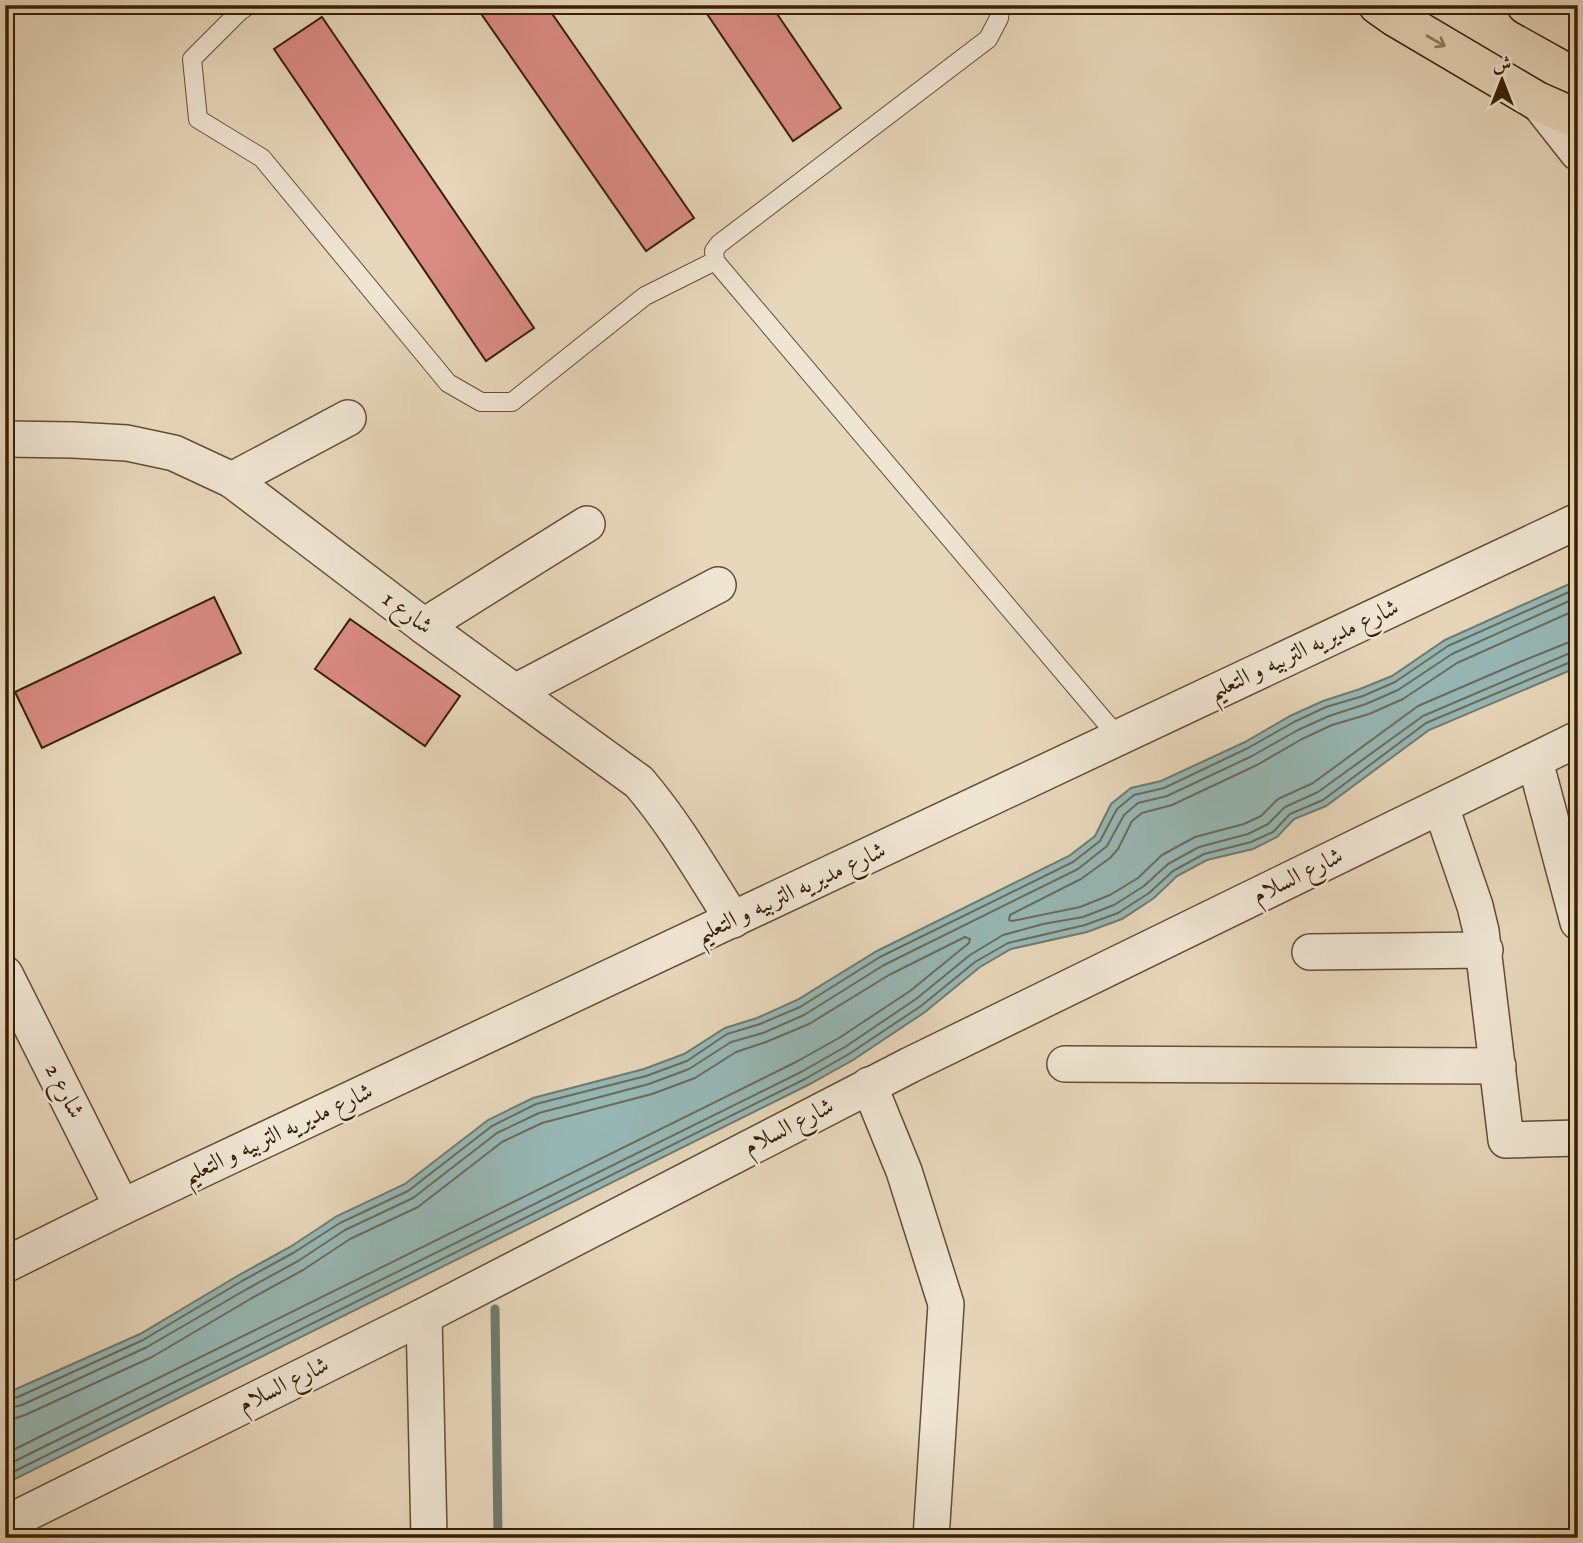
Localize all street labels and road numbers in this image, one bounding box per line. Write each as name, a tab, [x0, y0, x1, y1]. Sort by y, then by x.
street label: شارع 1	[374, 584, 439, 645]
street label: شارع مديريه التربيه و التعليم	[1204, 592, 1407, 714]
street label: شارع مديريه التربيه و التعليم	[691, 835, 894, 957]
street label: شارع السلام	[1247, 841, 1350, 915]
street label: شارع 2	[34, 1058, 91, 1125]
street label: شارع مديريه التربيه و التعليم	[178, 1076, 381, 1198]
street label: شارع السلام	[739, 1091, 841, 1166]
street label: شارع السلام	[233, 1350, 336, 1424]

